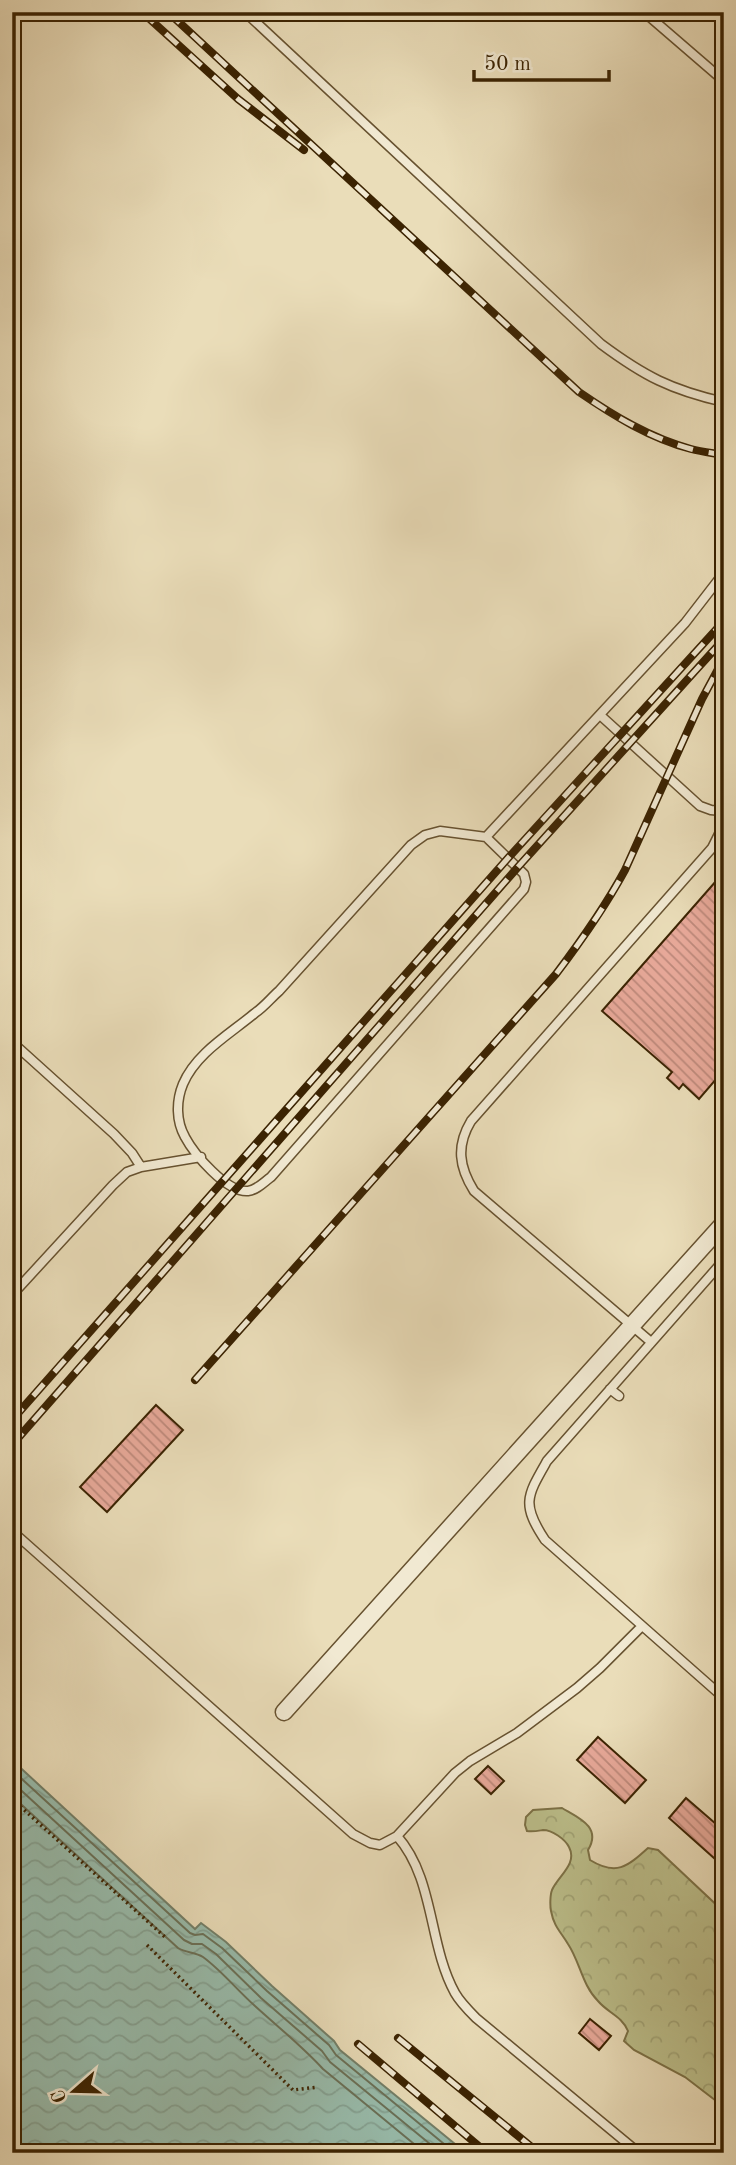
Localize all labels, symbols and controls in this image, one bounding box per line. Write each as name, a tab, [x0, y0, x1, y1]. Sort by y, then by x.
scale bar	[474, 38, 608, 82]
text: 50 m	[484, 54, 531, 75]
north arrow	[38, 2056, 108, 2126]
text: С	[49, 2087, 71, 2105]

